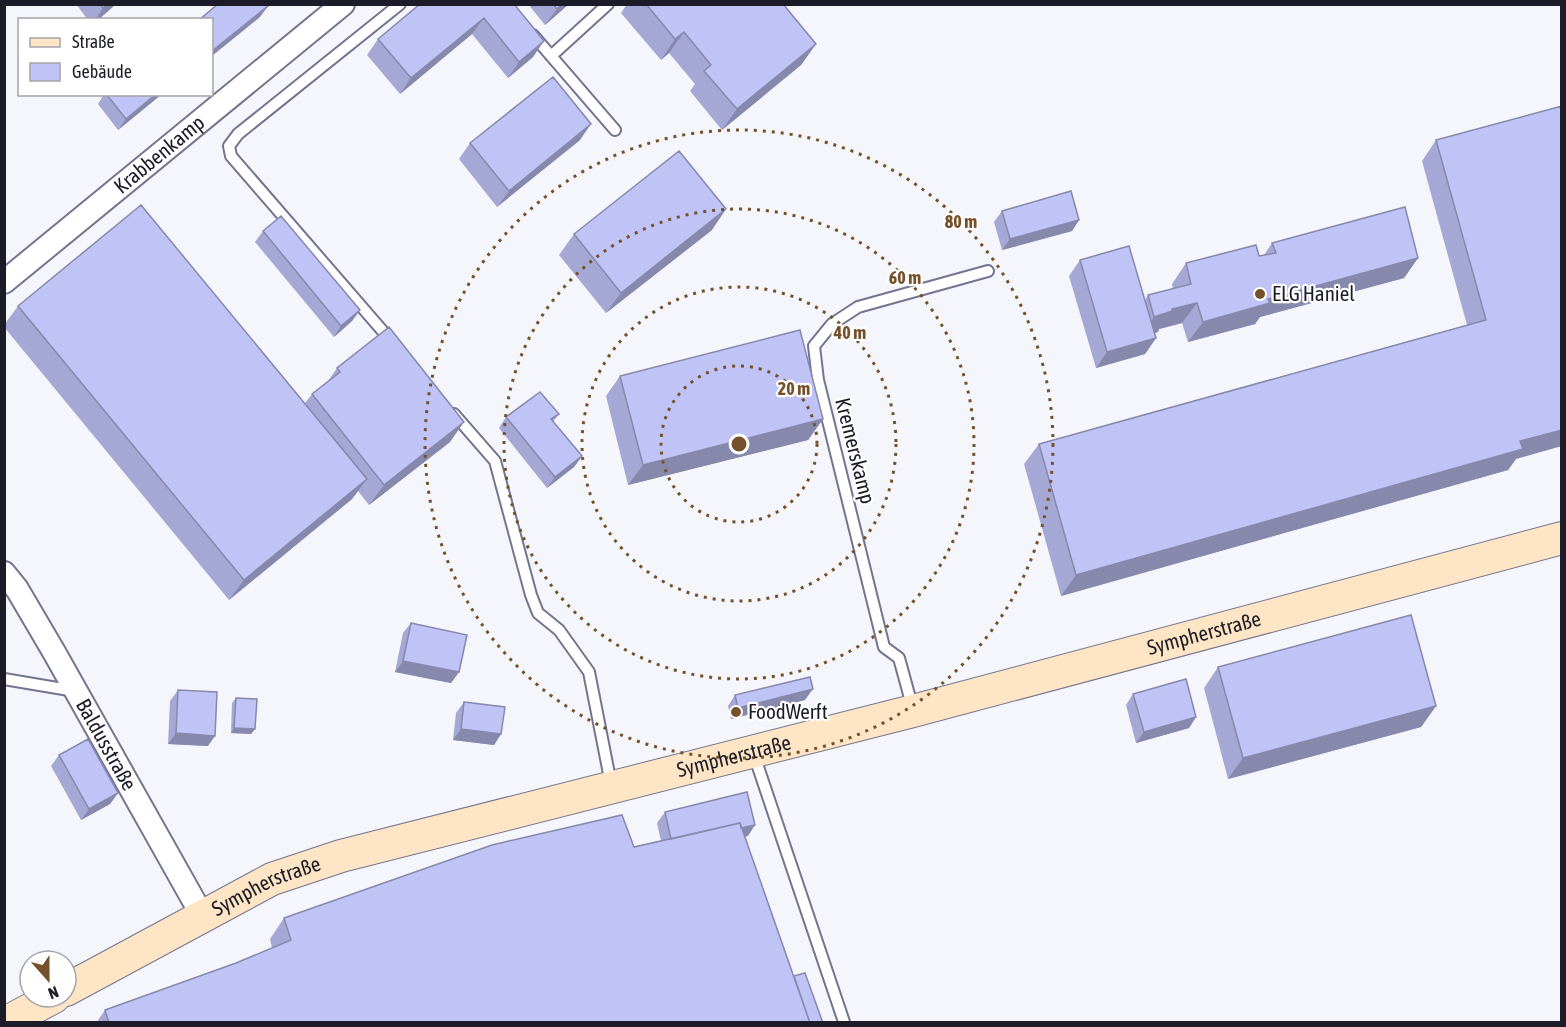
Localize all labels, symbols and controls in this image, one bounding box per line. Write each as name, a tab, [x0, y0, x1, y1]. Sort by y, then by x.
legend	[18, 18, 213, 96]
text: Straße	[72, 31, 115, 52]
text: Gebäude	[72, 61, 132, 82]
street label: Krabbenkamp	[109, 110, 209, 198]
text: 80 m	[945, 211, 977, 232]
text: 60 m	[889, 267, 921, 288]
place label: ELG Haniel	[1272, 281, 1355, 305]
marker: ELG Haniel	[1253, 287, 1267, 301]
text: 40 m	[833, 322, 866, 343]
text: 20 m	[778, 378, 810, 399]
street label: Kremerskamp	[831, 395, 881, 506]
centre of rings	[729, 434, 749, 454]
street label: Sympherstraße	[1144, 606, 1263, 659]
street label: Baldusstraße	[72, 694, 142, 794]
place label: FoodWerft	[748, 699, 828, 723]
marker: FoodWerft	[729, 705, 743, 719]
street label: Sympherstraße	[674, 729, 793, 781]
street label: Sympherstraße	[207, 851, 323, 920]
north arrow	[18, 949, 78, 1009]
text: N	[46, 983, 61, 1003]

